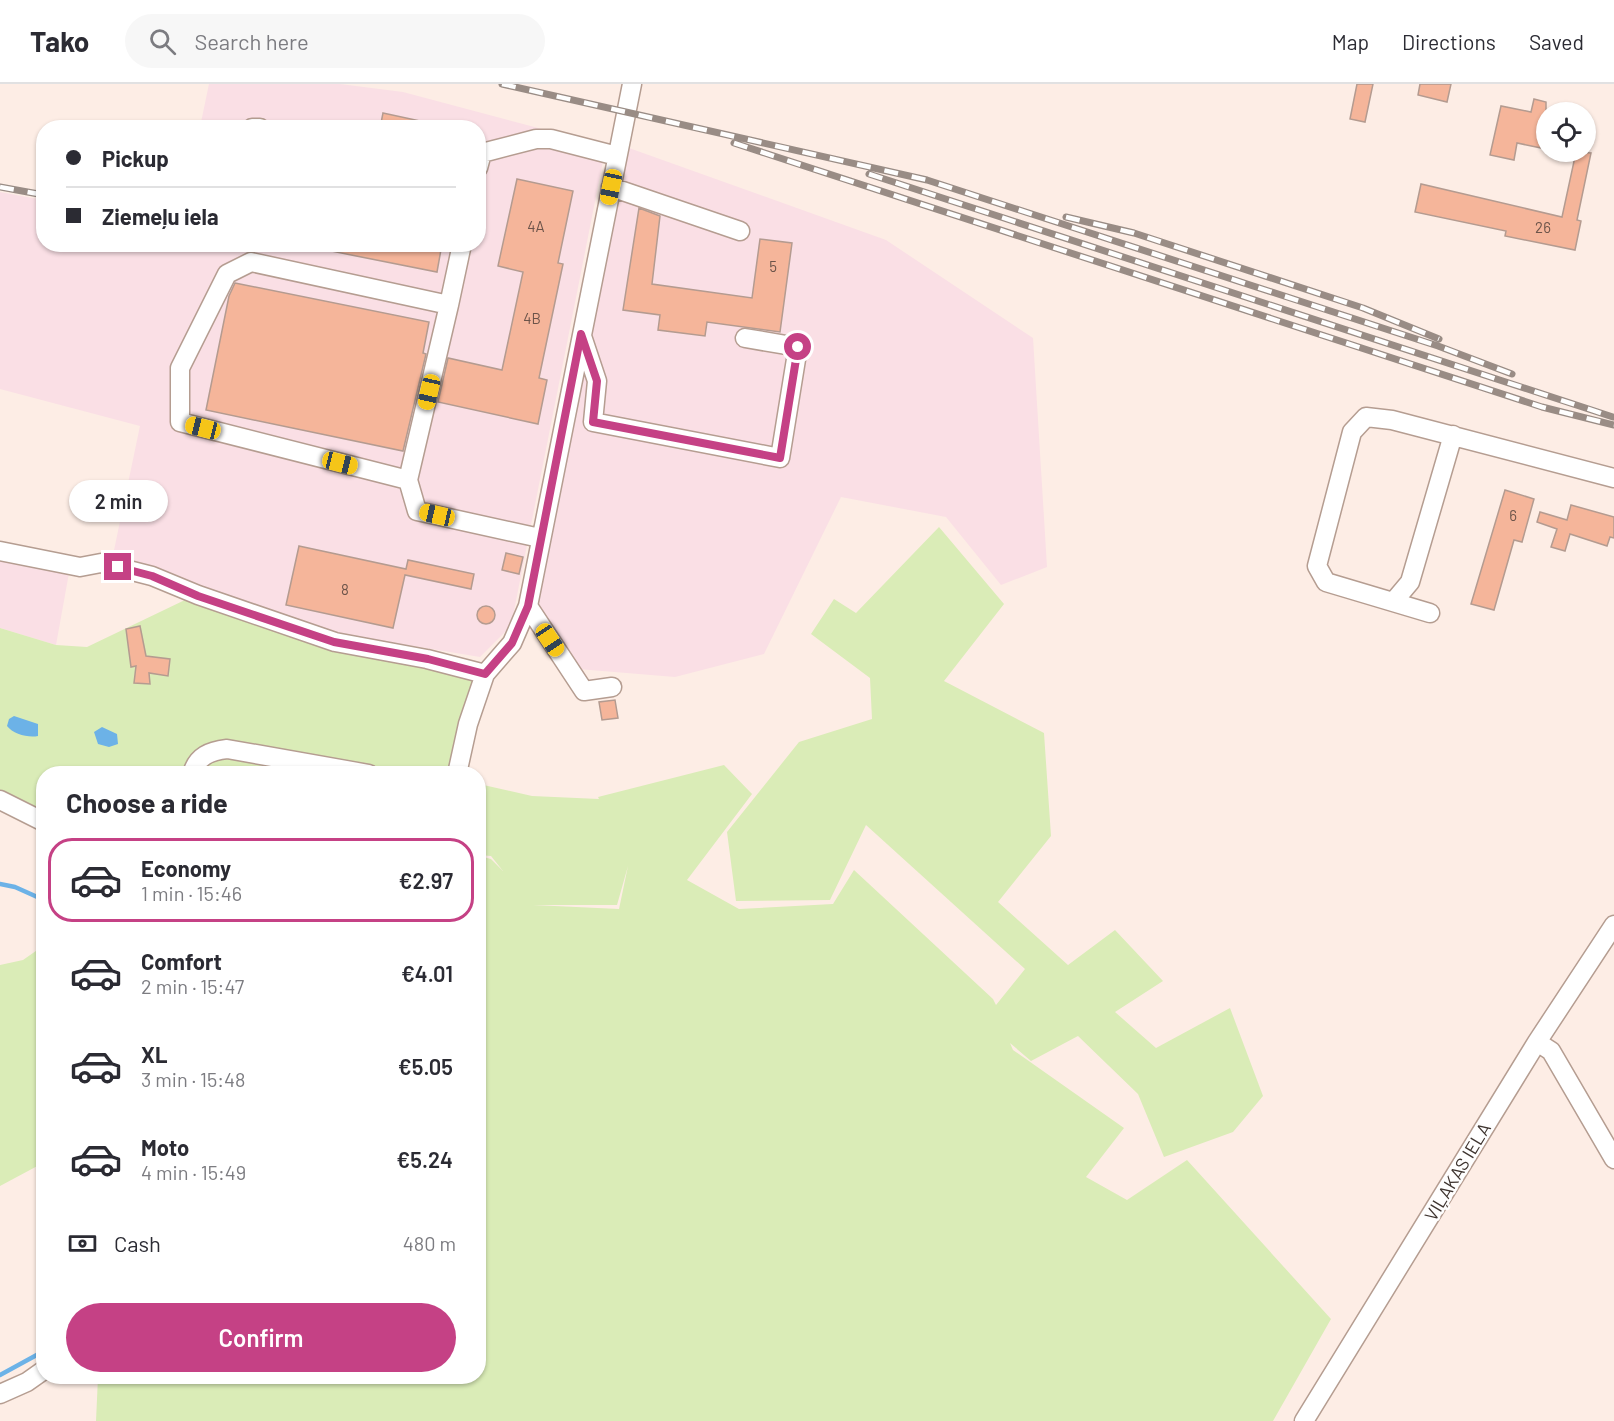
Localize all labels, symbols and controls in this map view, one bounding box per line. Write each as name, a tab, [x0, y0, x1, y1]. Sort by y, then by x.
search box	[125, 14, 545, 68]
text: Tako	[30, 24, 89, 58]
icon: search	[146, 25, 179, 58]
text: Search here	[194, 28, 309, 54]
text: Map	[1332, 29, 1369, 54]
text: Directions	[1402, 29, 1496, 54]
text: Saved	[1529, 29, 1584, 54]
map controls	[1536, 102, 1596, 162]
button: locate	[1536, 102, 1596, 162]
text: Pickup	[102, 145, 169, 171]
car	[598, 168, 624, 206]
text: Ziemeļu iela	[102, 203, 219, 229]
house number: 4A	[527, 217, 545, 235]
house number: 26	[1535, 218, 1551, 236]
house number: 5	[769, 257, 777, 275]
house number: 4B	[523, 309, 541, 327]
route start	[784, 333, 811, 360]
car	[416, 372, 442, 412]
car	[183, 415, 223, 441]
car	[320, 450, 360, 476]
callout: 2 min	[68, 480, 168, 522]
text: 2 min	[95, 489, 142, 513]
car	[417, 502, 457, 528]
house number: 6	[1509, 506, 1517, 524]
route end	[104, 553, 131, 580]
house number: 8	[341, 580, 349, 598]
car	[532, 620, 568, 660]
text: Choose a ride	[66, 786, 228, 818]
icon: car	[69, 853, 123, 907]
text: Economy	[141, 855, 231, 881]
text: €2.97	[399, 867, 453, 893]
text: 1 min · 15:46	[141, 881, 242, 905]
icon: car	[69, 946, 123, 1000]
text: Comfort	[141, 948, 222, 974]
text: €4.01	[401, 960, 453, 986]
text: 2 min · 15:47	[141, 974, 244, 998]
icon: car	[69, 1039, 123, 1093]
text: XL	[141, 1041, 167, 1067]
text: €5.05	[398, 1053, 453, 1079]
text: 3 min · 15:48	[141, 1067, 245, 1091]
street label: VIĻAKAS IELA	[1419, 1118, 1495, 1225]
icon: car	[69, 1132, 123, 1186]
text: Moto	[141, 1134, 189, 1160]
text: €5.24	[396, 1146, 453, 1172]
text: 4 min · 15:49	[141, 1160, 246, 1184]
icon: cash	[66, 1227, 99, 1260]
text: Cash	[114, 1230, 161, 1256]
text: 480 m	[403, 1231, 456, 1255]
button: Confirm	[66, 1303, 456, 1372]

